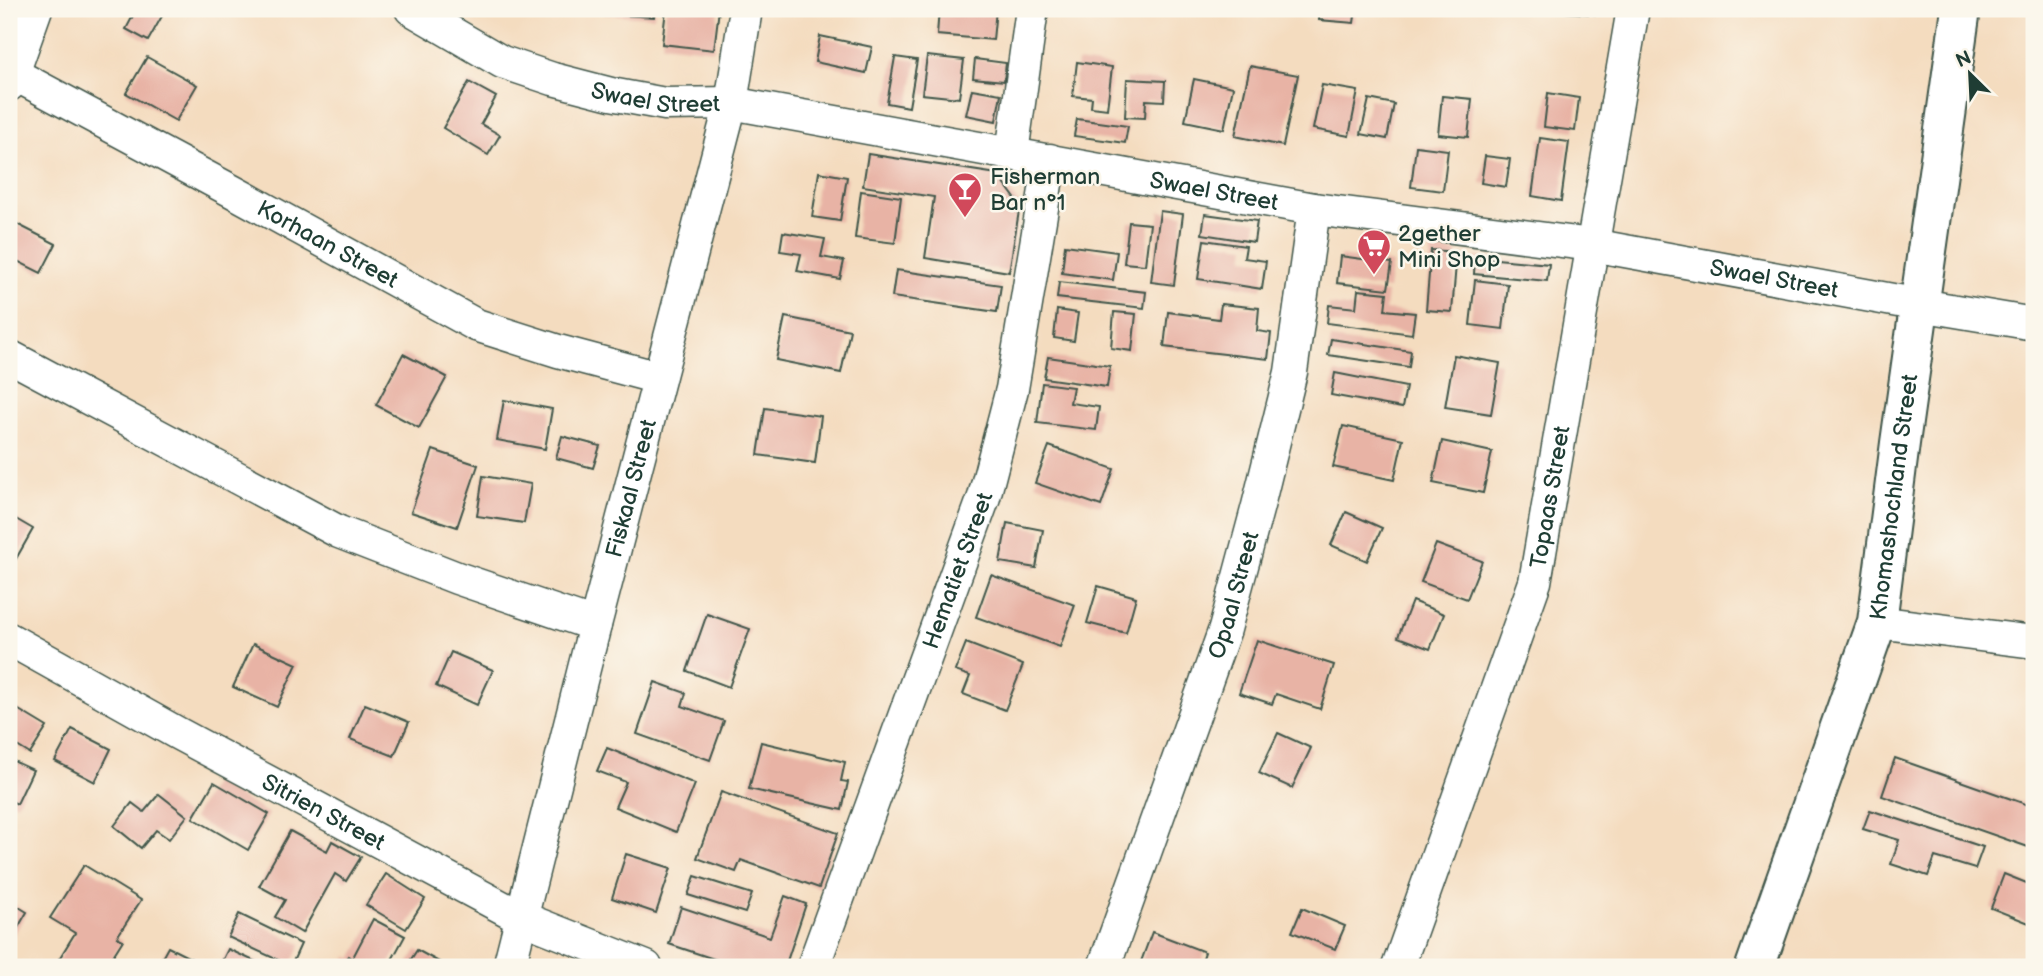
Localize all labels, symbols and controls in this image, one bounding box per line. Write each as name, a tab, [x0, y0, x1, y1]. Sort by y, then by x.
north arrow	[1934, 38, 2004, 108]
text: N	[1952, 46, 1975, 73]
street label: Swael Street	[588, 76, 720, 120]
place label: Fisherman Bar n°1	[990, 163, 1100, 217]
street label: Swael Street	[1148, 166, 1280, 217]
bar icon: Fisherman Bar n°1	[946, 170, 984, 219]
street label: Korhaan Street	[252, 195, 403, 294]
place label: 2gether Mini Shop	[1398, 220, 1500, 274]
supermarket icon: 2gether Mini Shop	[1355, 227, 1393, 276]
street label: Swael Street	[1708, 254, 1840, 305]
street label: Khomashochland Street	[1864, 372, 1925, 622]
street label: Fiskaal Street	[600, 416, 663, 560]
street label: Topaas Street	[1525, 424, 1576, 570]
street label: Hematiet Street	[917, 490, 1000, 653]
street label: Opaal Street	[1202, 529, 1266, 663]
street label: Sitrien Street	[257, 768, 390, 857]

